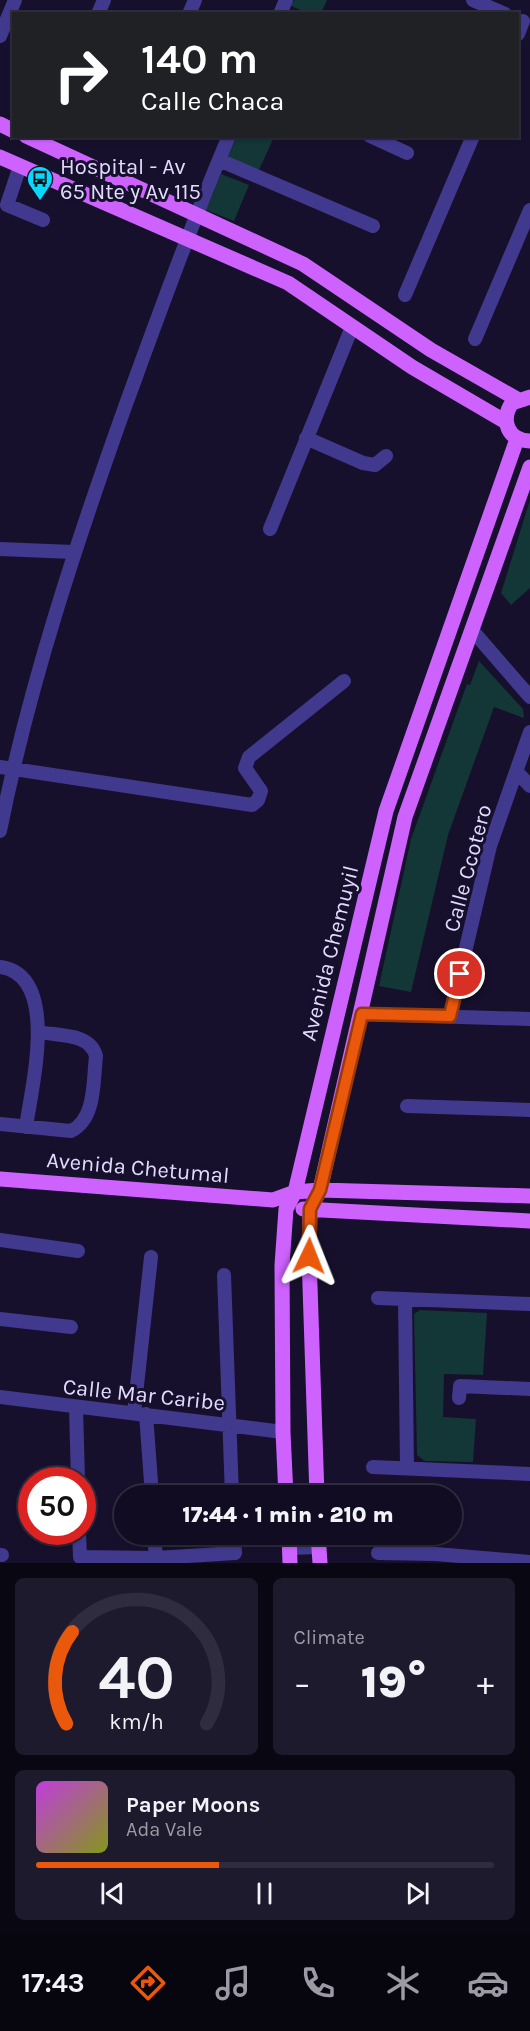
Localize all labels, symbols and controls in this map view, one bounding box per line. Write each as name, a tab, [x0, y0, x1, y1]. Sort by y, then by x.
text: 140 m	[141, 34, 258, 84]
icon: right	[42, 36, 120, 114]
text: Calle Chaca	[141, 85, 284, 117]
place label: Hospital - Av 65 Nte y Av 115	[60, 154, 201, 205]
bus stop icon: Hospital - Av 65 Nte y Av 115	[25, 164, 55, 202]
street label: Calle Ccotero	[438, 802, 497, 935]
street label: Avenida Chemuyil	[296, 863, 364, 1044]
pin	[434, 948, 485, 999]
icon: arrive	[443, 957, 476, 990]
street label: Avenida Chetumal	[46, 1147, 230, 1189]
position arrow	[277, 1224, 341, 1288]
street label: Calle Mar Caribe	[62, 1374, 226, 1416]
speed limit sign: 50	[18, 1467, 96, 1545]
text: 17:44 · 1 min · 210 m	[182, 1502, 394, 1528]
text: Climate	[294, 1626, 365, 1649]
text: 40	[98, 1641, 175, 1714]
text: 19°	[361, 1656, 427, 1708]
text: −	[294, 1664, 311, 1702]
text: +	[477, 1664, 494, 1702]
text: km/h	[109, 1709, 163, 1734]
text: Paper Moons	[126, 1792, 260, 1818]
text: Ada Vale	[126, 1818, 203, 1841]
icon: previous	[96, 1877, 129, 1910]
icon: pause	[248, 1877, 281, 1910]
icon: next	[401, 1877, 434, 1910]
icon: directions	[127, 1962, 169, 2004]
icon: music	[212, 1962, 254, 2004]
icon: phone	[297, 1962, 339, 2004]
icon: climate	[382, 1962, 424, 2004]
icon: car	[467, 1962, 509, 2004]
text: 17:43	[21, 1967, 85, 1999]

